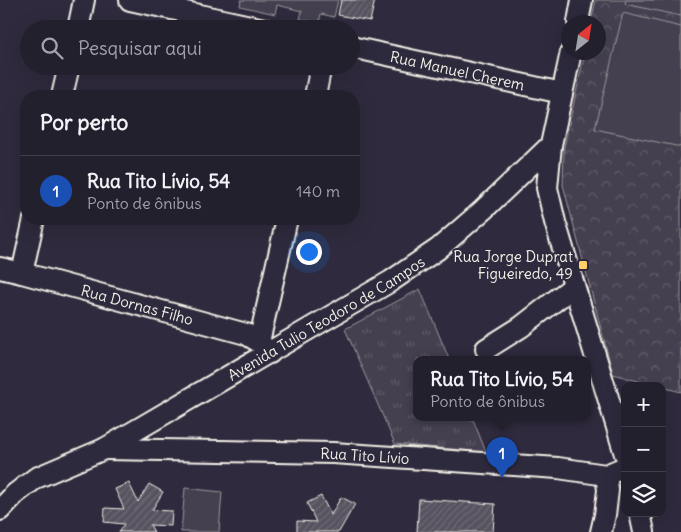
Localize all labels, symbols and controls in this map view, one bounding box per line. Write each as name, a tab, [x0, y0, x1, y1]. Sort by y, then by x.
north arrow	[561, 15, 606, 60]
search box	[20, 20, 360, 75]
icon: search	[38, 34, 66, 62]
text: Pesquisar aqui	[78, 36, 202, 60]
street label: Rua Manuel Cherem	[389, 46, 526, 94]
text: Por perto	[40, 109, 128, 136]
text: Rua Tito Lívio, 54	[87, 169, 230, 193]
text: 1	[53, 181, 59, 201]
text: 140 m	[296, 181, 340, 201]
text: Ponto de ônibus	[87, 193, 202, 213]
your location	[296, 239, 322, 265]
place label: Rua Jorge Duprat Figueiredo, 49	[453, 247, 573, 283]
street label: Avenida Tulio Teodoro de Campos	[224, 251, 428, 384]
marker: Rua Jorge Duprat Figueiredo, 49	[577, 259, 589, 271]
street label: Rua Dornas Filho	[79, 280, 195, 329]
popup	[413, 356, 591, 421]
text: Rua Tito Lívio, 54	[430, 367, 574, 391]
map controls	[621, 382, 666, 517]
button: +	[621, 382, 666, 427]
text: Ponto de ônibus	[430, 391, 545, 411]
button: −	[621, 427, 666, 472]
pin: 1	[486, 437, 518, 478]
street label: Rua Tito Lívio	[320, 443, 410, 468]
button: layers	[621, 472, 666, 517]

